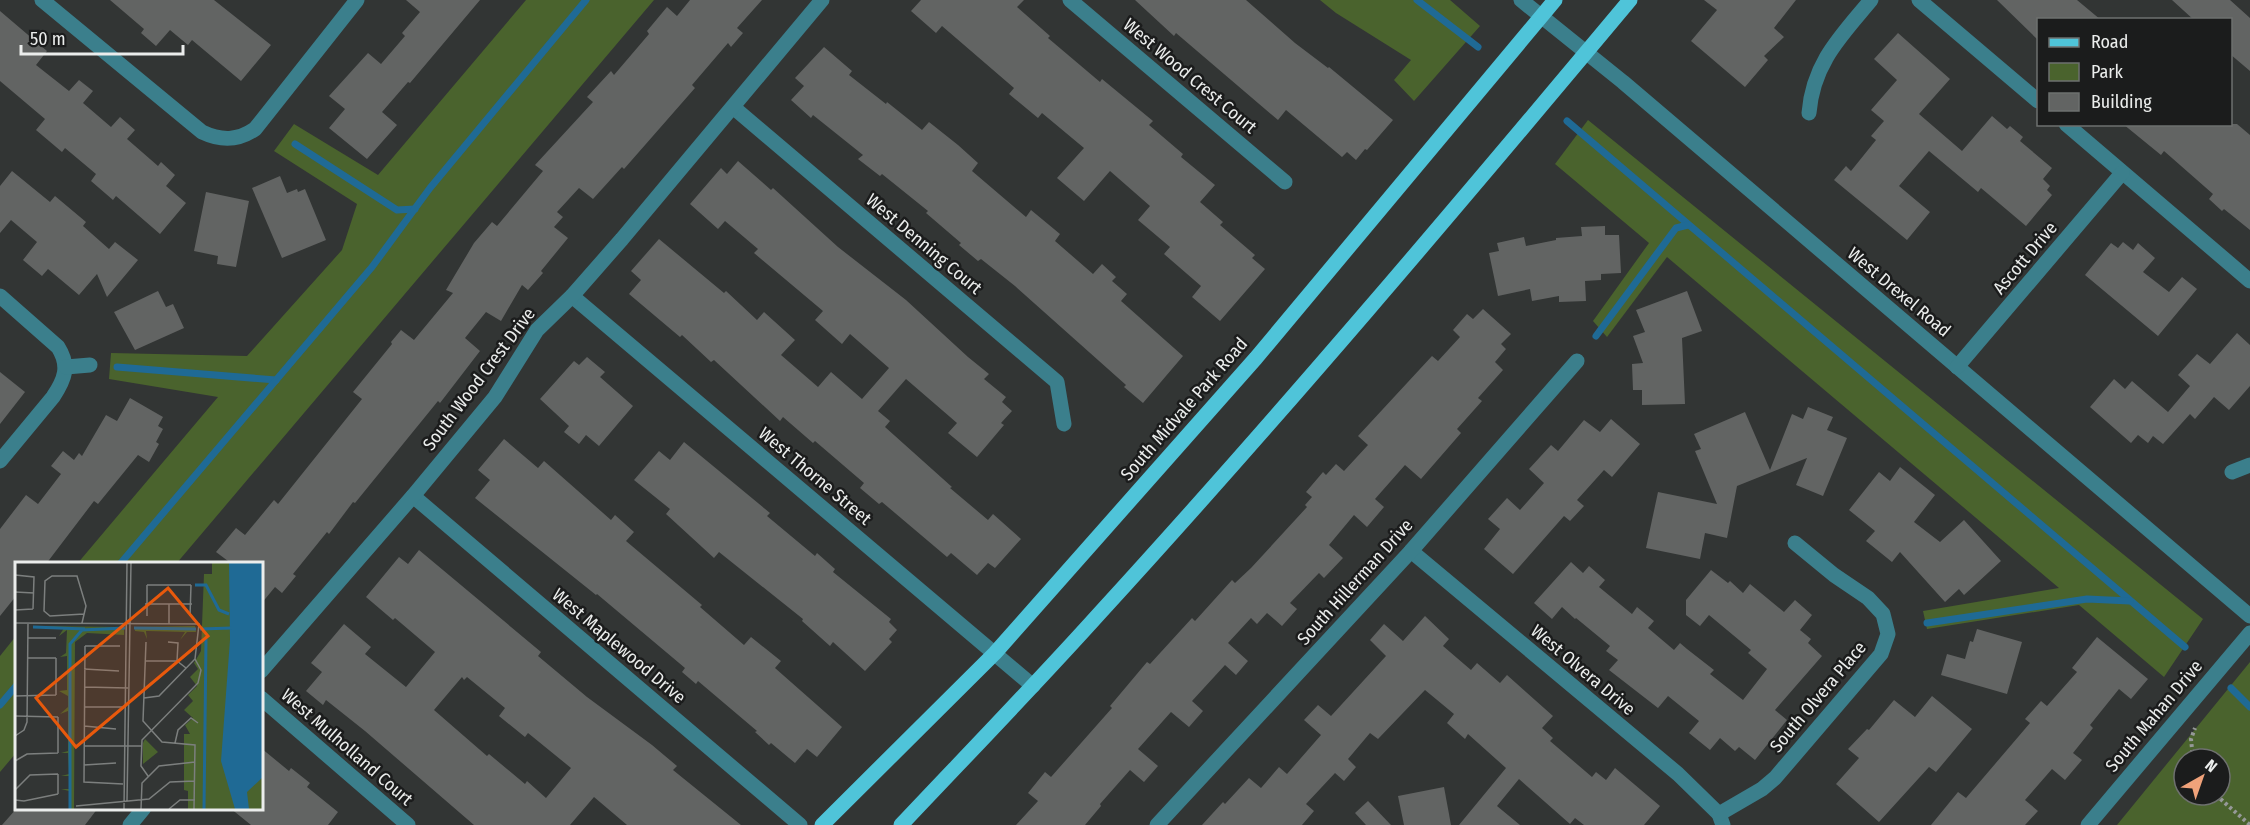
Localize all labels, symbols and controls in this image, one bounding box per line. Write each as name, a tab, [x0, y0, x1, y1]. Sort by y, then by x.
street label: West Wood Crest Court	[1119, 14, 1261, 138]
scale bar	[21, 18, 183, 56]
legend	[2037, 18, 2232, 126]
text: 50 m	[30, 28, 66, 50]
text: Road	[2091, 31, 2128, 53]
text: Park	[2091, 61, 2124, 83]
text: Building	[2091, 91, 2152, 113]
street label: West Denning Court	[861, 189, 987, 299]
street label: Ascott Drive	[1988, 217, 2062, 299]
street label: West Drexel Road	[1843, 242, 1955, 342]
street label: South Wood Crest Drive	[418, 303, 540, 455]
street label: South Midvale Park Road	[1116, 333, 1252, 485]
street label: West Thorne Street	[754, 422, 876, 530]
street label: South Hillerman Drive	[1293, 514, 1417, 650]
inset map	[15, 562, 262, 810]
street label: West Maplewood Drive	[548, 584, 690, 708]
street label: West Olvera Drive	[1526, 620, 1640, 720]
street label: South Olvera Place	[1765, 637, 1871, 757]
street label: South Mahan Drive	[2101, 656, 2207, 776]
street label: West Mulholland Court	[277, 684, 417, 810]
north arrow	[2172, 747, 2232, 807]
text: N	[2202, 756, 2221, 776]

